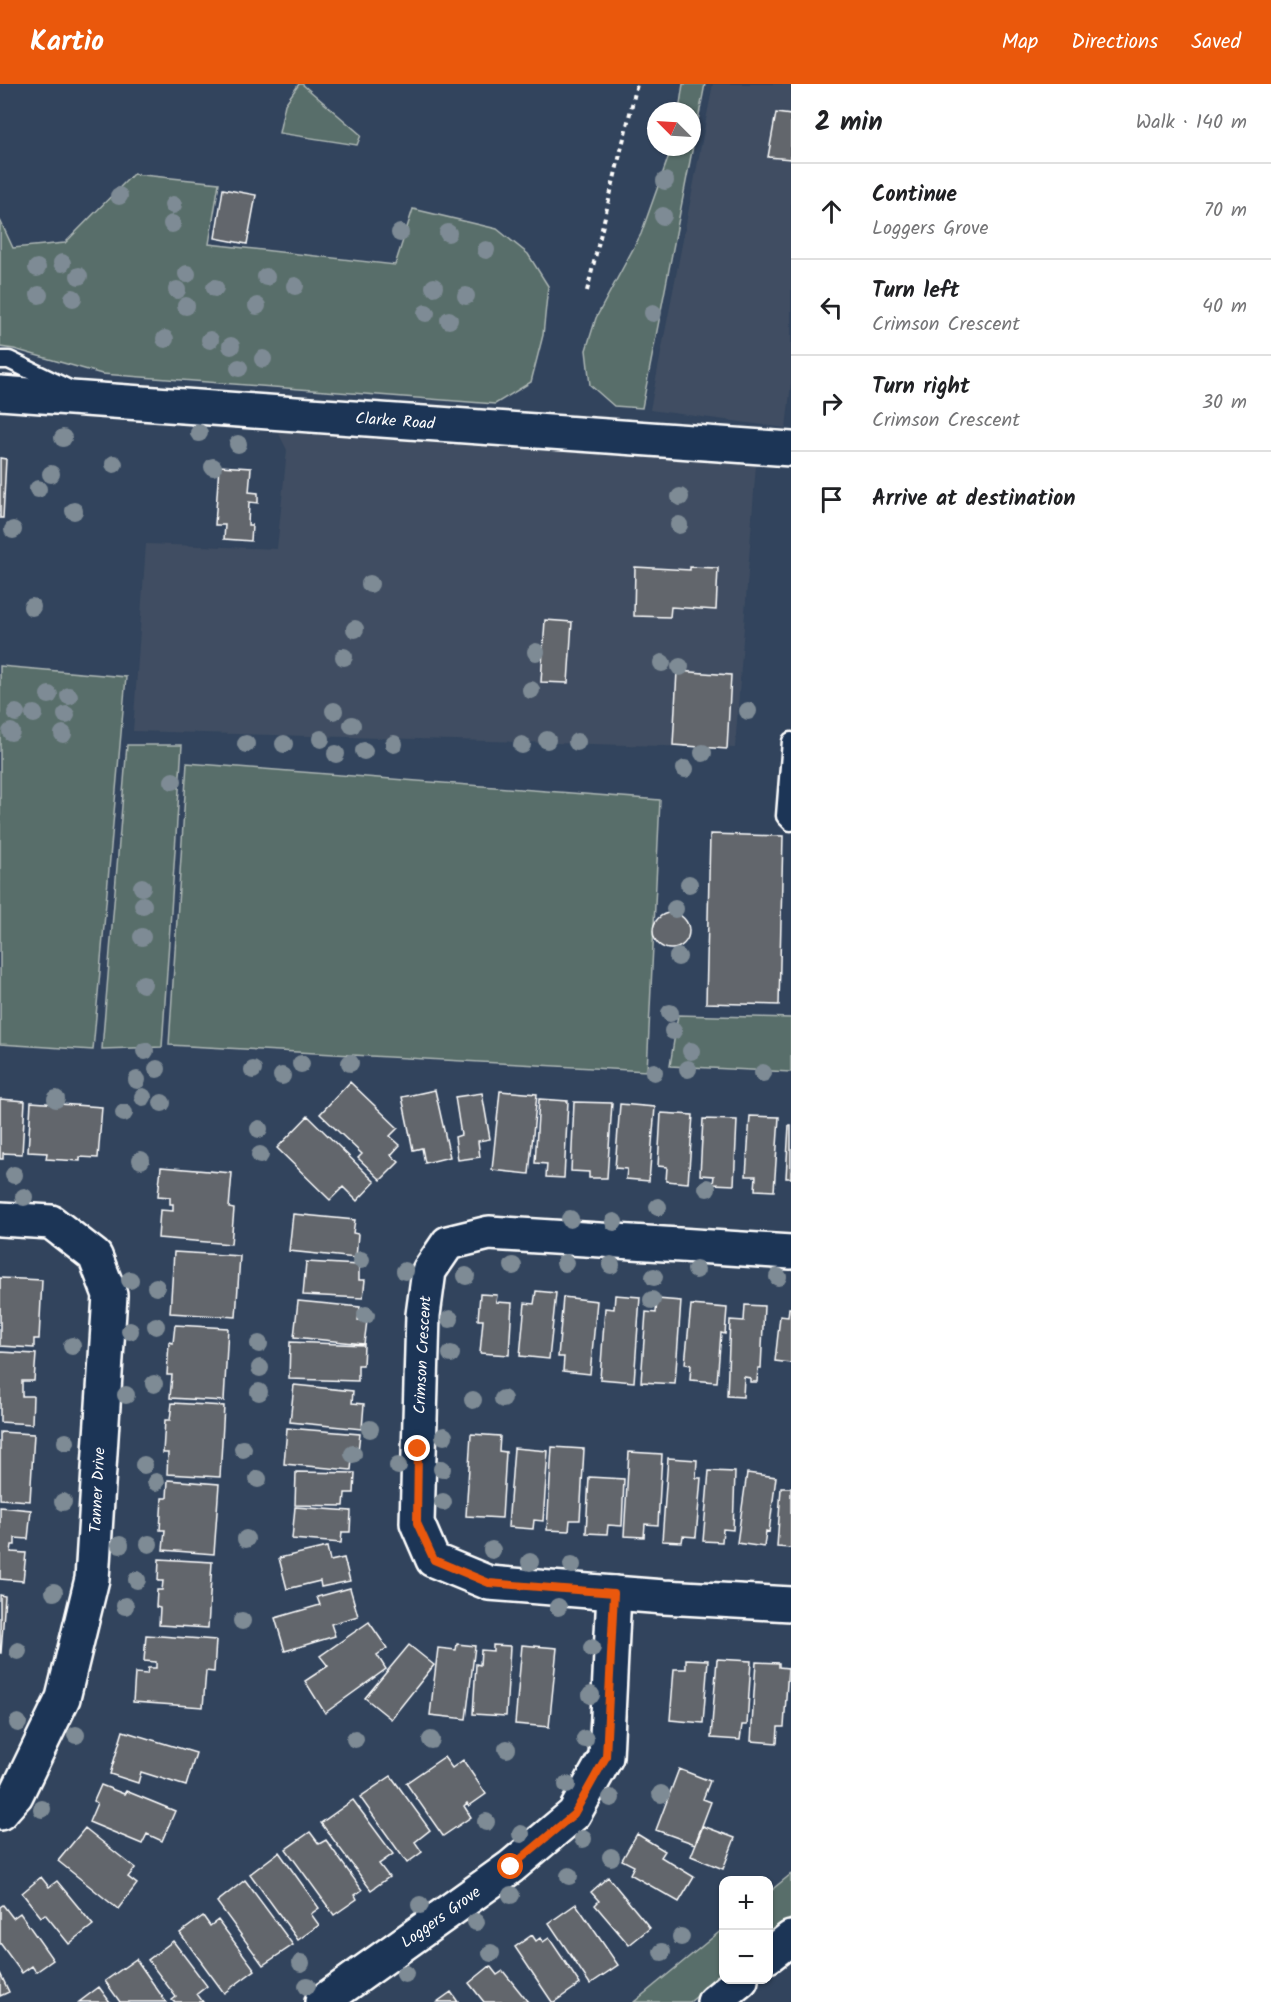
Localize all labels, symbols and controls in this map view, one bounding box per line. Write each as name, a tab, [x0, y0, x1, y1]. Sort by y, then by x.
text: Kartio	[30, 20, 104, 65]
text: Map	[1002, 26, 1038, 59]
text: Directions	[1071, 26, 1158, 59]
text: Saved	[1191, 26, 1241, 59]
north arrow	[647, 102, 701, 156]
text: 2 min	[815, 102, 883, 144]
text: Walk · 140 m	[1136, 107, 1247, 139]
text: Continue	[872, 178, 957, 213]
icon: ahead	[815, 195, 848, 228]
text: 70 m	[1204, 195, 1247, 227]
text: Loggers Grove	[872, 213, 988, 245]
text: Turn left	[872, 274, 959, 309]
icon: left	[815, 291, 848, 324]
text: 40 m	[1202, 291, 1247, 323]
text: Crimson Crescent	[872, 309, 1020, 341]
text: Turn right	[872, 370, 970, 405]
icon: right	[815, 387, 848, 420]
text: 30 m	[1202, 387, 1247, 419]
text: Crimson Crescent	[872, 405, 1020, 437]
street label: Clarke Road	[354, 406, 437, 436]
text: Arrive at destination	[872, 482, 1075, 517]
icon: arrive	[815, 483, 848, 516]
street label: Crimson Crescent	[407, 1294, 439, 1415]
route end	[404, 1435, 430, 1461]
street label: Tanner Drive	[83, 1447, 113, 1533]
route start	[497, 1853, 523, 1879]
map controls	[719, 1876, 773, 1984]
button: +	[719, 1876, 773, 1930]
street label: Loggers Grove	[396, 1880, 486, 1954]
button: −	[719, 1930, 773, 1984]

